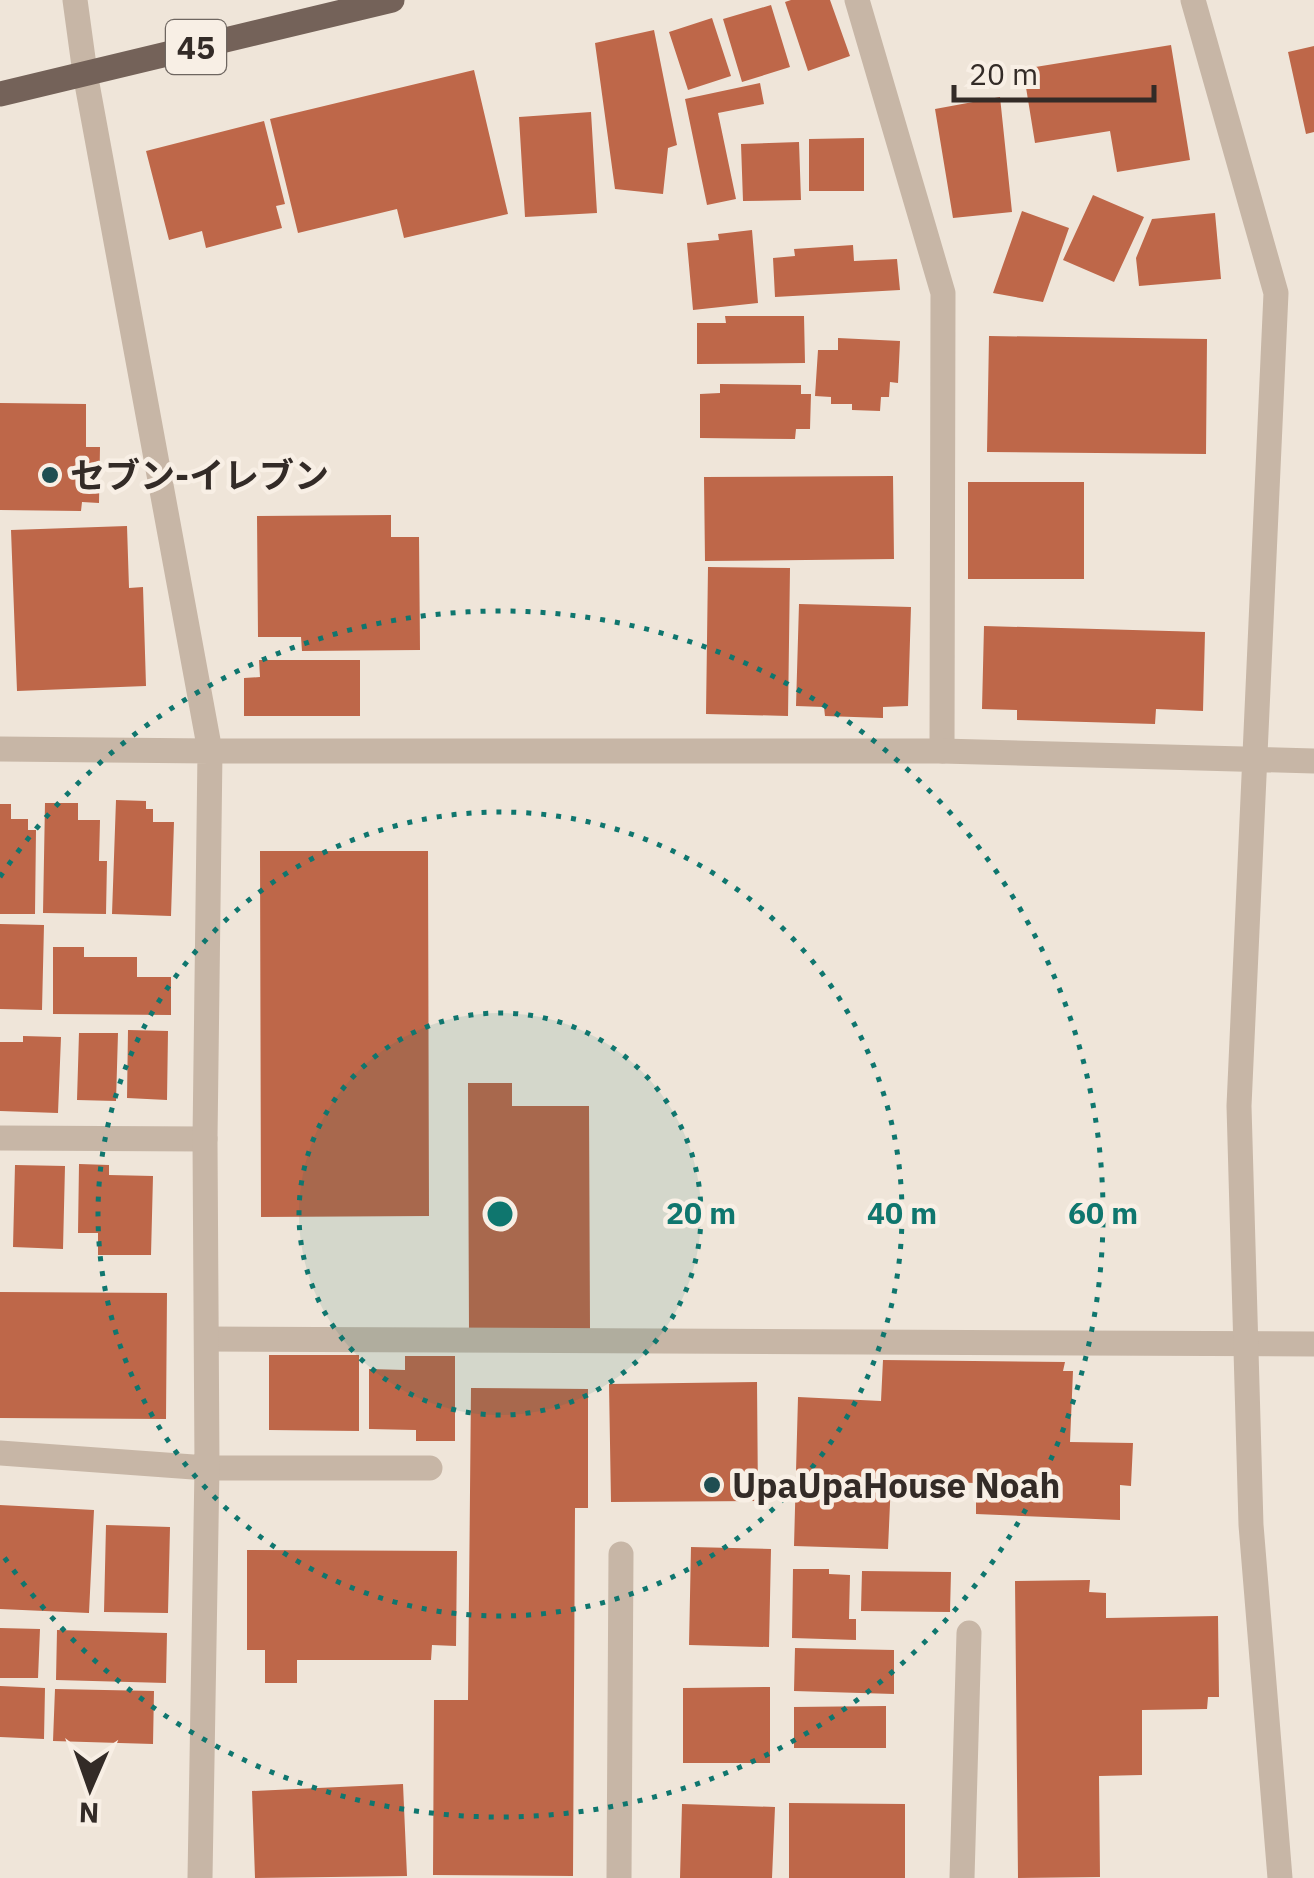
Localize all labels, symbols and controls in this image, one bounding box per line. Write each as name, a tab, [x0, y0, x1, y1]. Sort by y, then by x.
road number: 45	[166, 20, 226, 74]
scale bar	[954, 40, 1154, 102]
text: 20 m	[969, 54, 1038, 93]
place label: セブン-イレブン	[70, 452, 329, 498]
marker: セブン-イレブン	[39, 464, 61, 486]
text: 20 m	[666, 1193, 736, 1232]
text: 40 m	[867, 1193, 937, 1232]
text: 60 m	[1068, 1193, 1138, 1232]
centre of rings	[482, 1196, 518, 1232]
place label: UpaUpaHouse Noah	[732, 1462, 1060, 1508]
marker: UpaUpaHouse Noah	[701, 1474, 723, 1496]
north arrow	[40, 1738, 140, 1838]
text: N	[78, 1795, 100, 1832]

